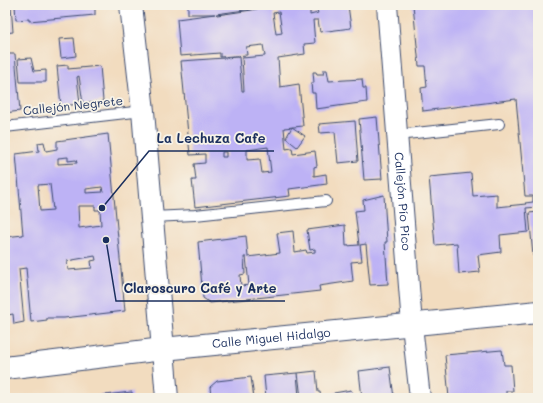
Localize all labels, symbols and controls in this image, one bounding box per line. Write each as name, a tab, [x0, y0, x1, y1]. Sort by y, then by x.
street label: Callejón Negrete	[22, 92, 124, 118]
callout: La Lechuza Cafe	[149, 126, 274, 151]
text: La Lechuza Cafe	[156, 129, 266, 146]
street label: Callejón Pío Pico	[392, 152, 415, 251]
callout: Claroscuro Café y Arte	[116, 276, 285, 301]
text: Claroscuro Café y Arte	[123, 279, 277, 297]
street label: Calle Miguel Hidalgo	[211, 324, 331, 351]

